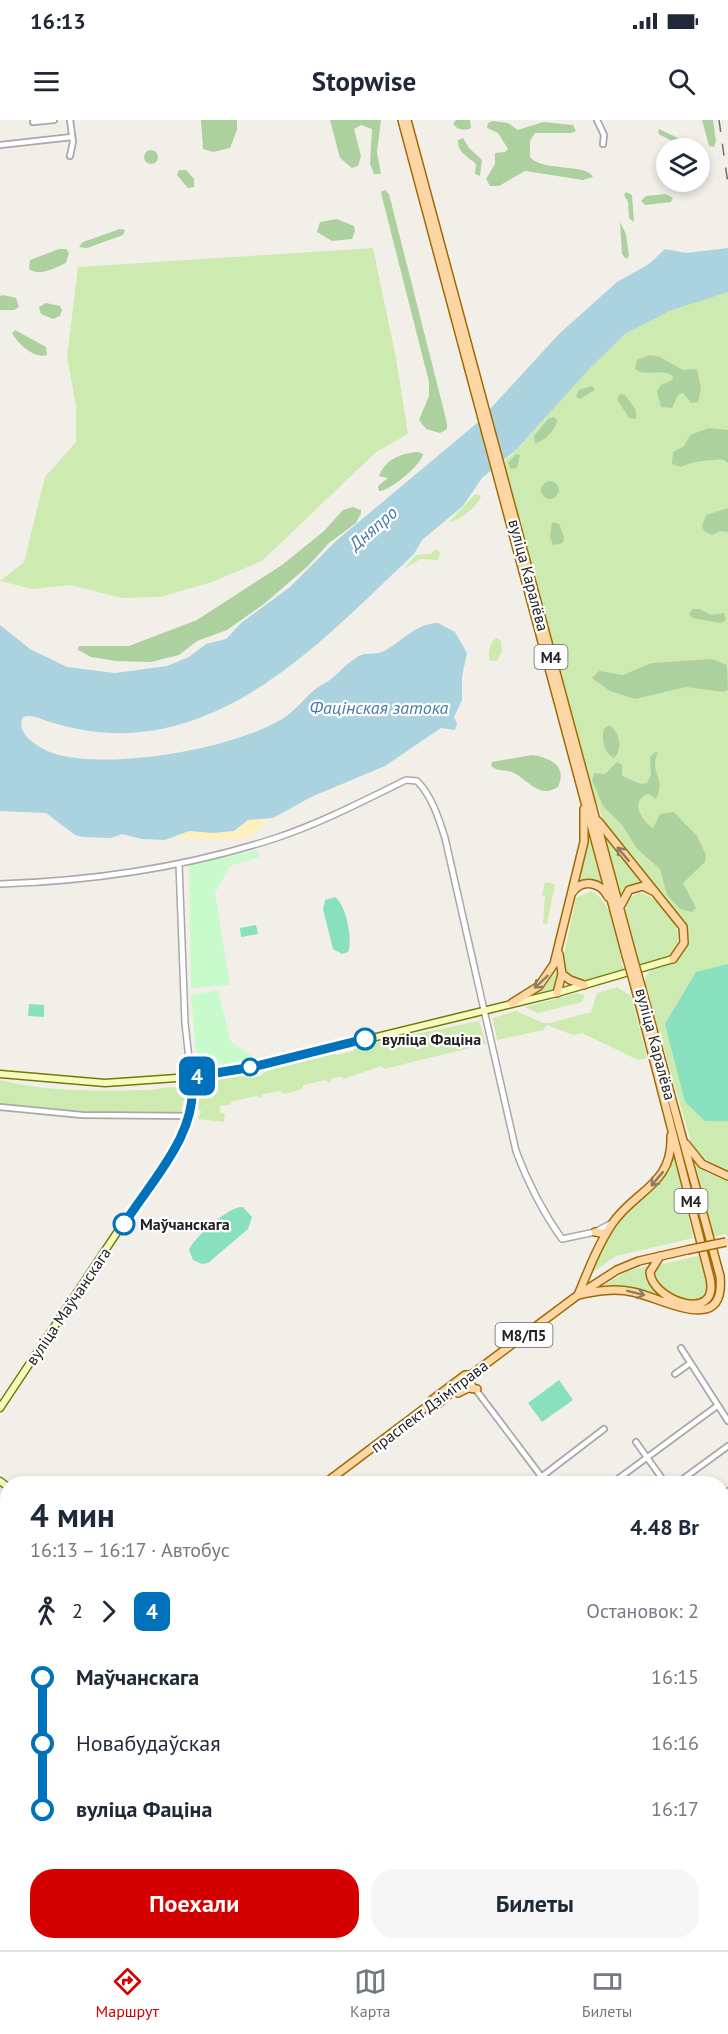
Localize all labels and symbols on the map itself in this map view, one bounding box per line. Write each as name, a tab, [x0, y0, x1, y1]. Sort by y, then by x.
water label: Дняпро	[343, 501, 402, 557]
street label: вуліца Каралёва	[504, 517, 554, 633]
road number: М4	[534, 645, 568, 669]
water label: Фацінская затока	[310, 696, 449, 719]
one-way arrow	[616, 847, 630, 862]
one-way arrow	[534, 975, 549, 989]
street label: вуліца Каралёва	[631, 986, 681, 1102]
marker: вуліца Фаціна	[354, 1028, 376, 1050]
place label: вуліца Фаціна	[382, 1029, 481, 1049]
line badge: 4	[178, 1056, 216, 1096]
unlabelled marker	[241, 1058, 259, 1076]
one-way arrow	[651, 1171, 664, 1187]
road number: М4	[674, 1189, 708, 1213]
marker: Маўчанскага	[113, 1213, 135, 1235]
place label: Маўчанскага	[140, 1214, 230, 1234]
street label: вуліца Маўчанскага	[21, 1243, 115, 1369]
one-way arrow	[626, 1288, 645, 1300]
road number: М8/П5	[496, 1323, 552, 1347]
street label: праспект Дзімітрава	[366, 1355, 492, 1457]

